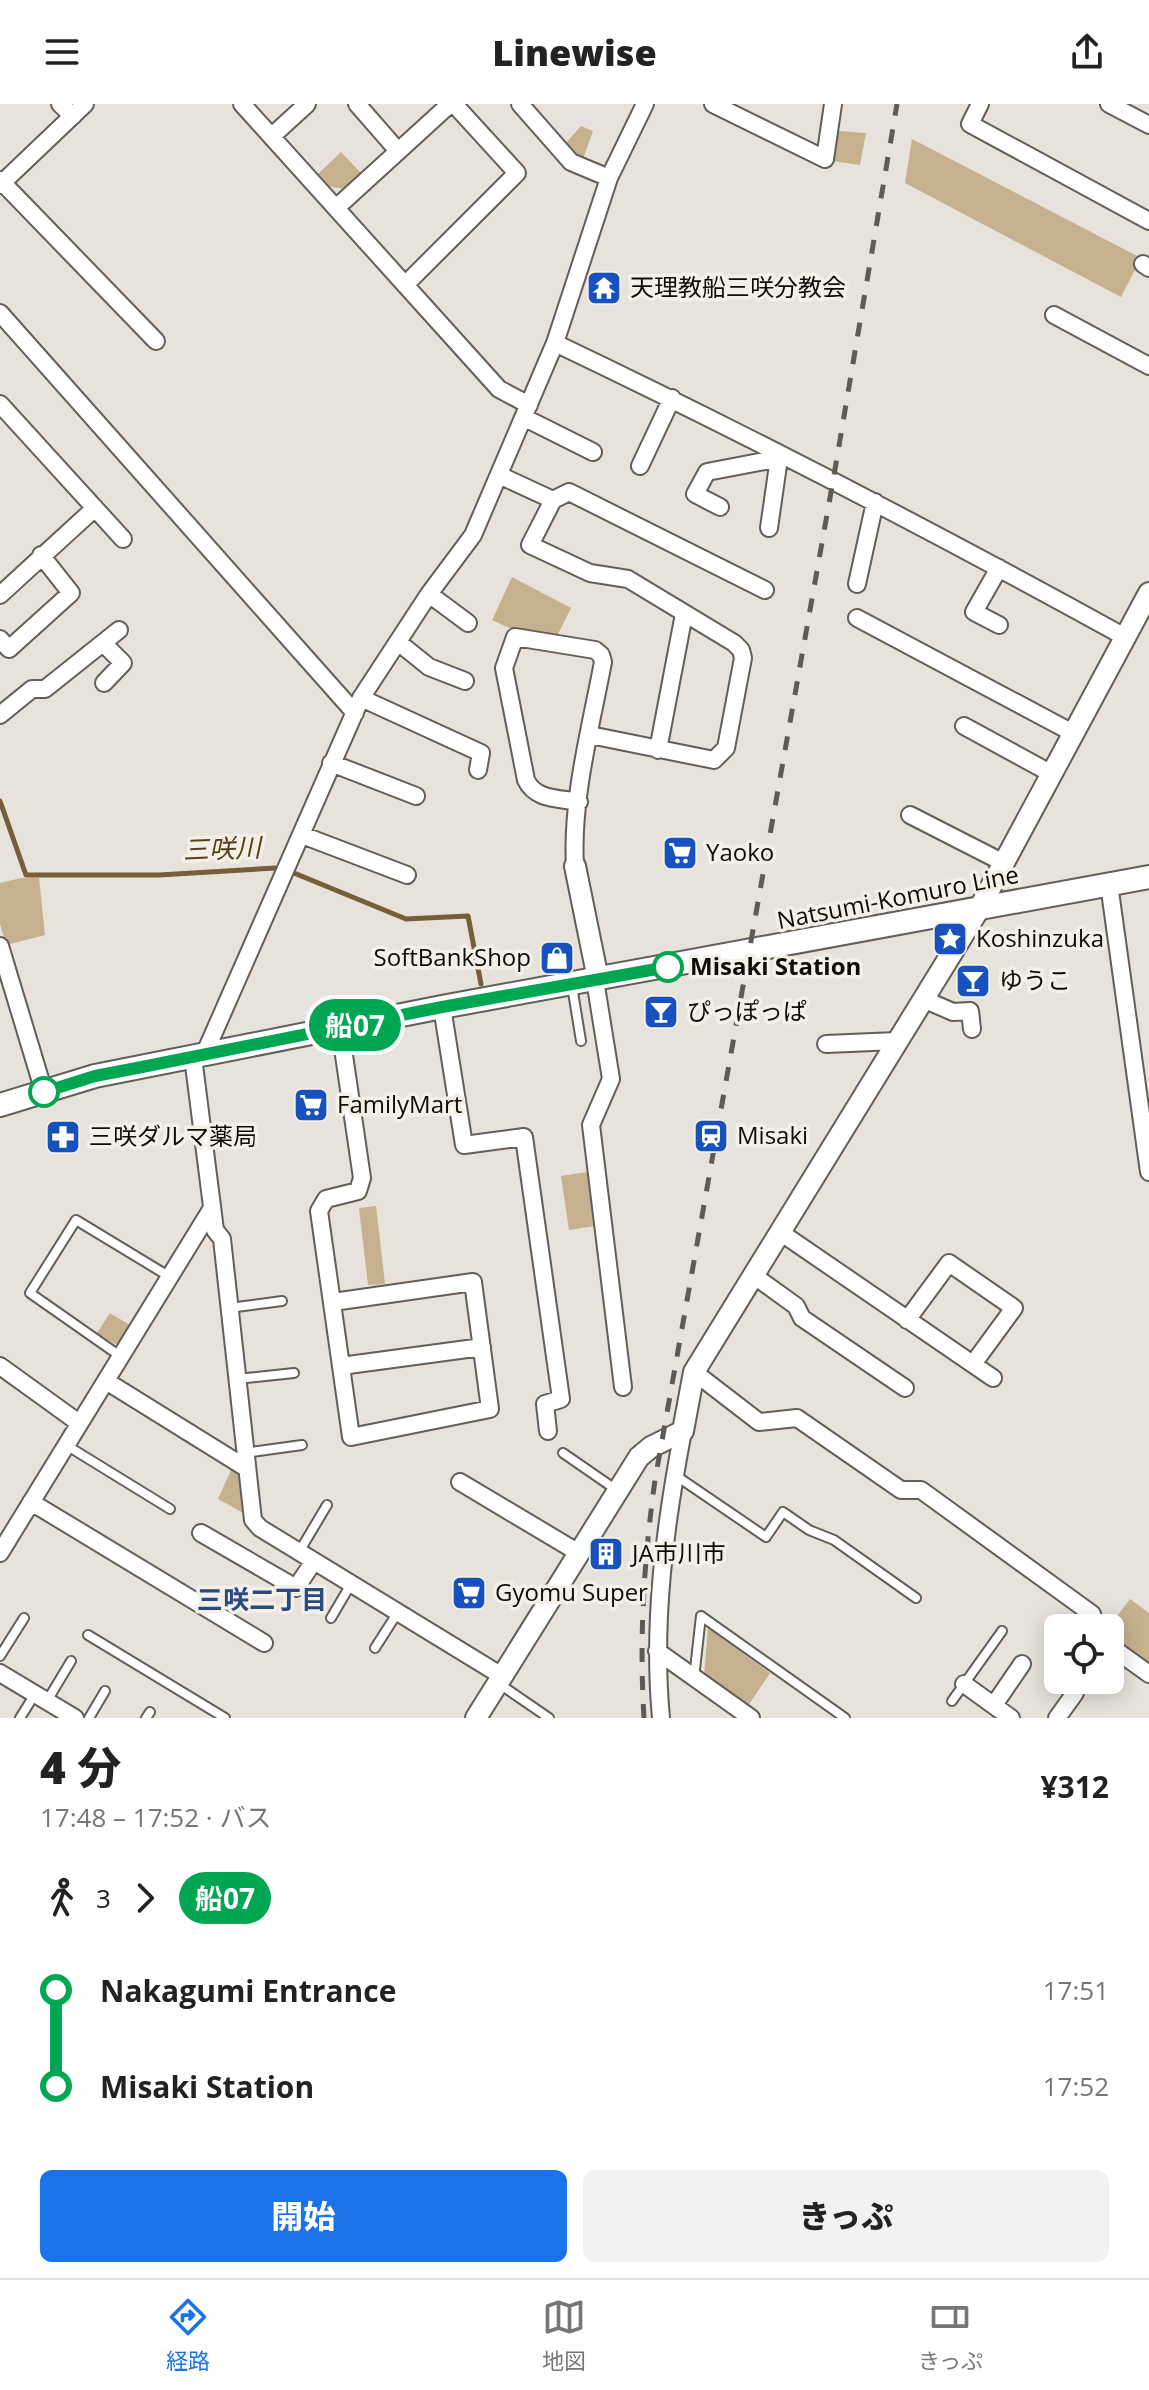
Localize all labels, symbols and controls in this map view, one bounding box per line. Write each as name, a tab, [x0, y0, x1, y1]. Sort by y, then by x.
text: Linewise	[492, 28, 657, 77]
icon: menu	[40, 30, 84, 74]
icon: share	[1065, 30, 1109, 74]
temple icon: 天理教船三咲分教会	[585, 269, 623, 307]
place label: 天理教船三咲分教会	[630, 270, 846, 303]
water label: 三咲川	[182, 829, 265, 867]
supermarket icon: Yaoko	[661, 834, 699, 872]
place label: Yaoko	[706, 835, 774, 868]
street label: Natsumi-Komuro Line	[774, 857, 1021, 936]
place icon: Koshinzuka	[931, 920, 969, 958]
place label: Koshinzuka	[976, 921, 1104, 954]
shop icon: SoftBankShop	[538, 939, 576, 977]
place label: SoftBankShop	[374, 940, 531, 973]
place label: Misaki Station	[690, 949, 861, 982]
marker: Misaki Station	[653, 952, 683, 982]
bar icon: ゆうこ	[954, 962, 992, 1000]
place label: ゆうこ	[999, 963, 1071, 996]
bar icon: ぴっぽっぱ	[642, 993, 680, 1031]
place label: ぴっぽっぱ	[687, 994, 807, 1027]
line badge: 船07	[309, 999, 401, 1051]
text: 船07	[325, 1006, 385, 1044]
unlabelled marker	[29, 1077, 59, 1107]
supermarket icon: FamilyMart	[292, 1086, 330, 1124]
place label: FamilyMart	[337, 1087, 462, 1120]
station icon: Misaki	[692, 1117, 730, 1155]
pharmacy icon: 三咲ダルマ薬局	[44, 1118, 82, 1156]
place label: Misaki	[737, 1118, 808, 1151]
place label: 三咲ダルマ薬局	[89, 1119, 257, 1152]
building icon: JA市川市	[587, 1535, 625, 1573]
place label: JA市川市	[630, 1536, 726, 1569]
supermarket icon: Gyomu Super	[450, 1574, 488, 1612]
place label: Gyomu Super	[495, 1575, 648, 1608]
district label: 三咲二丁目	[197, 1581, 327, 1617]
map controls	[1044, 1614, 1124, 1694]
button: locate	[1044, 1614, 1124, 1694]
text: 4 分	[40, 1737, 121, 1797]
text: ¥312	[1040, 1766, 1109, 1807]
text: 17:48 – 17:52 · バス	[40, 1799, 271, 1835]
icon: walk	[40, 1876, 84, 1920]
icon: forward	[123, 1876, 167, 1920]
text: 船07	[195, 1879, 255, 1917]
text: 3	[96, 1880, 111, 1916]
text: Nakagumi Entrance	[100, 1970, 396, 2011]
text: 17:51	[1043, 1972, 1109, 2008]
text: Misaki Station	[100, 2066, 314, 2107]
text: 17:52	[1043, 2068, 1109, 2104]
button: 開始	[40, 2170, 567, 2262]
button: きっぷ	[583, 2170, 1109, 2262]
tab: 経路	[166, 2295, 210, 2375]
tab: 地図	[542, 2295, 586, 2375]
tab: きっぷ	[918, 2295, 983, 2375]

